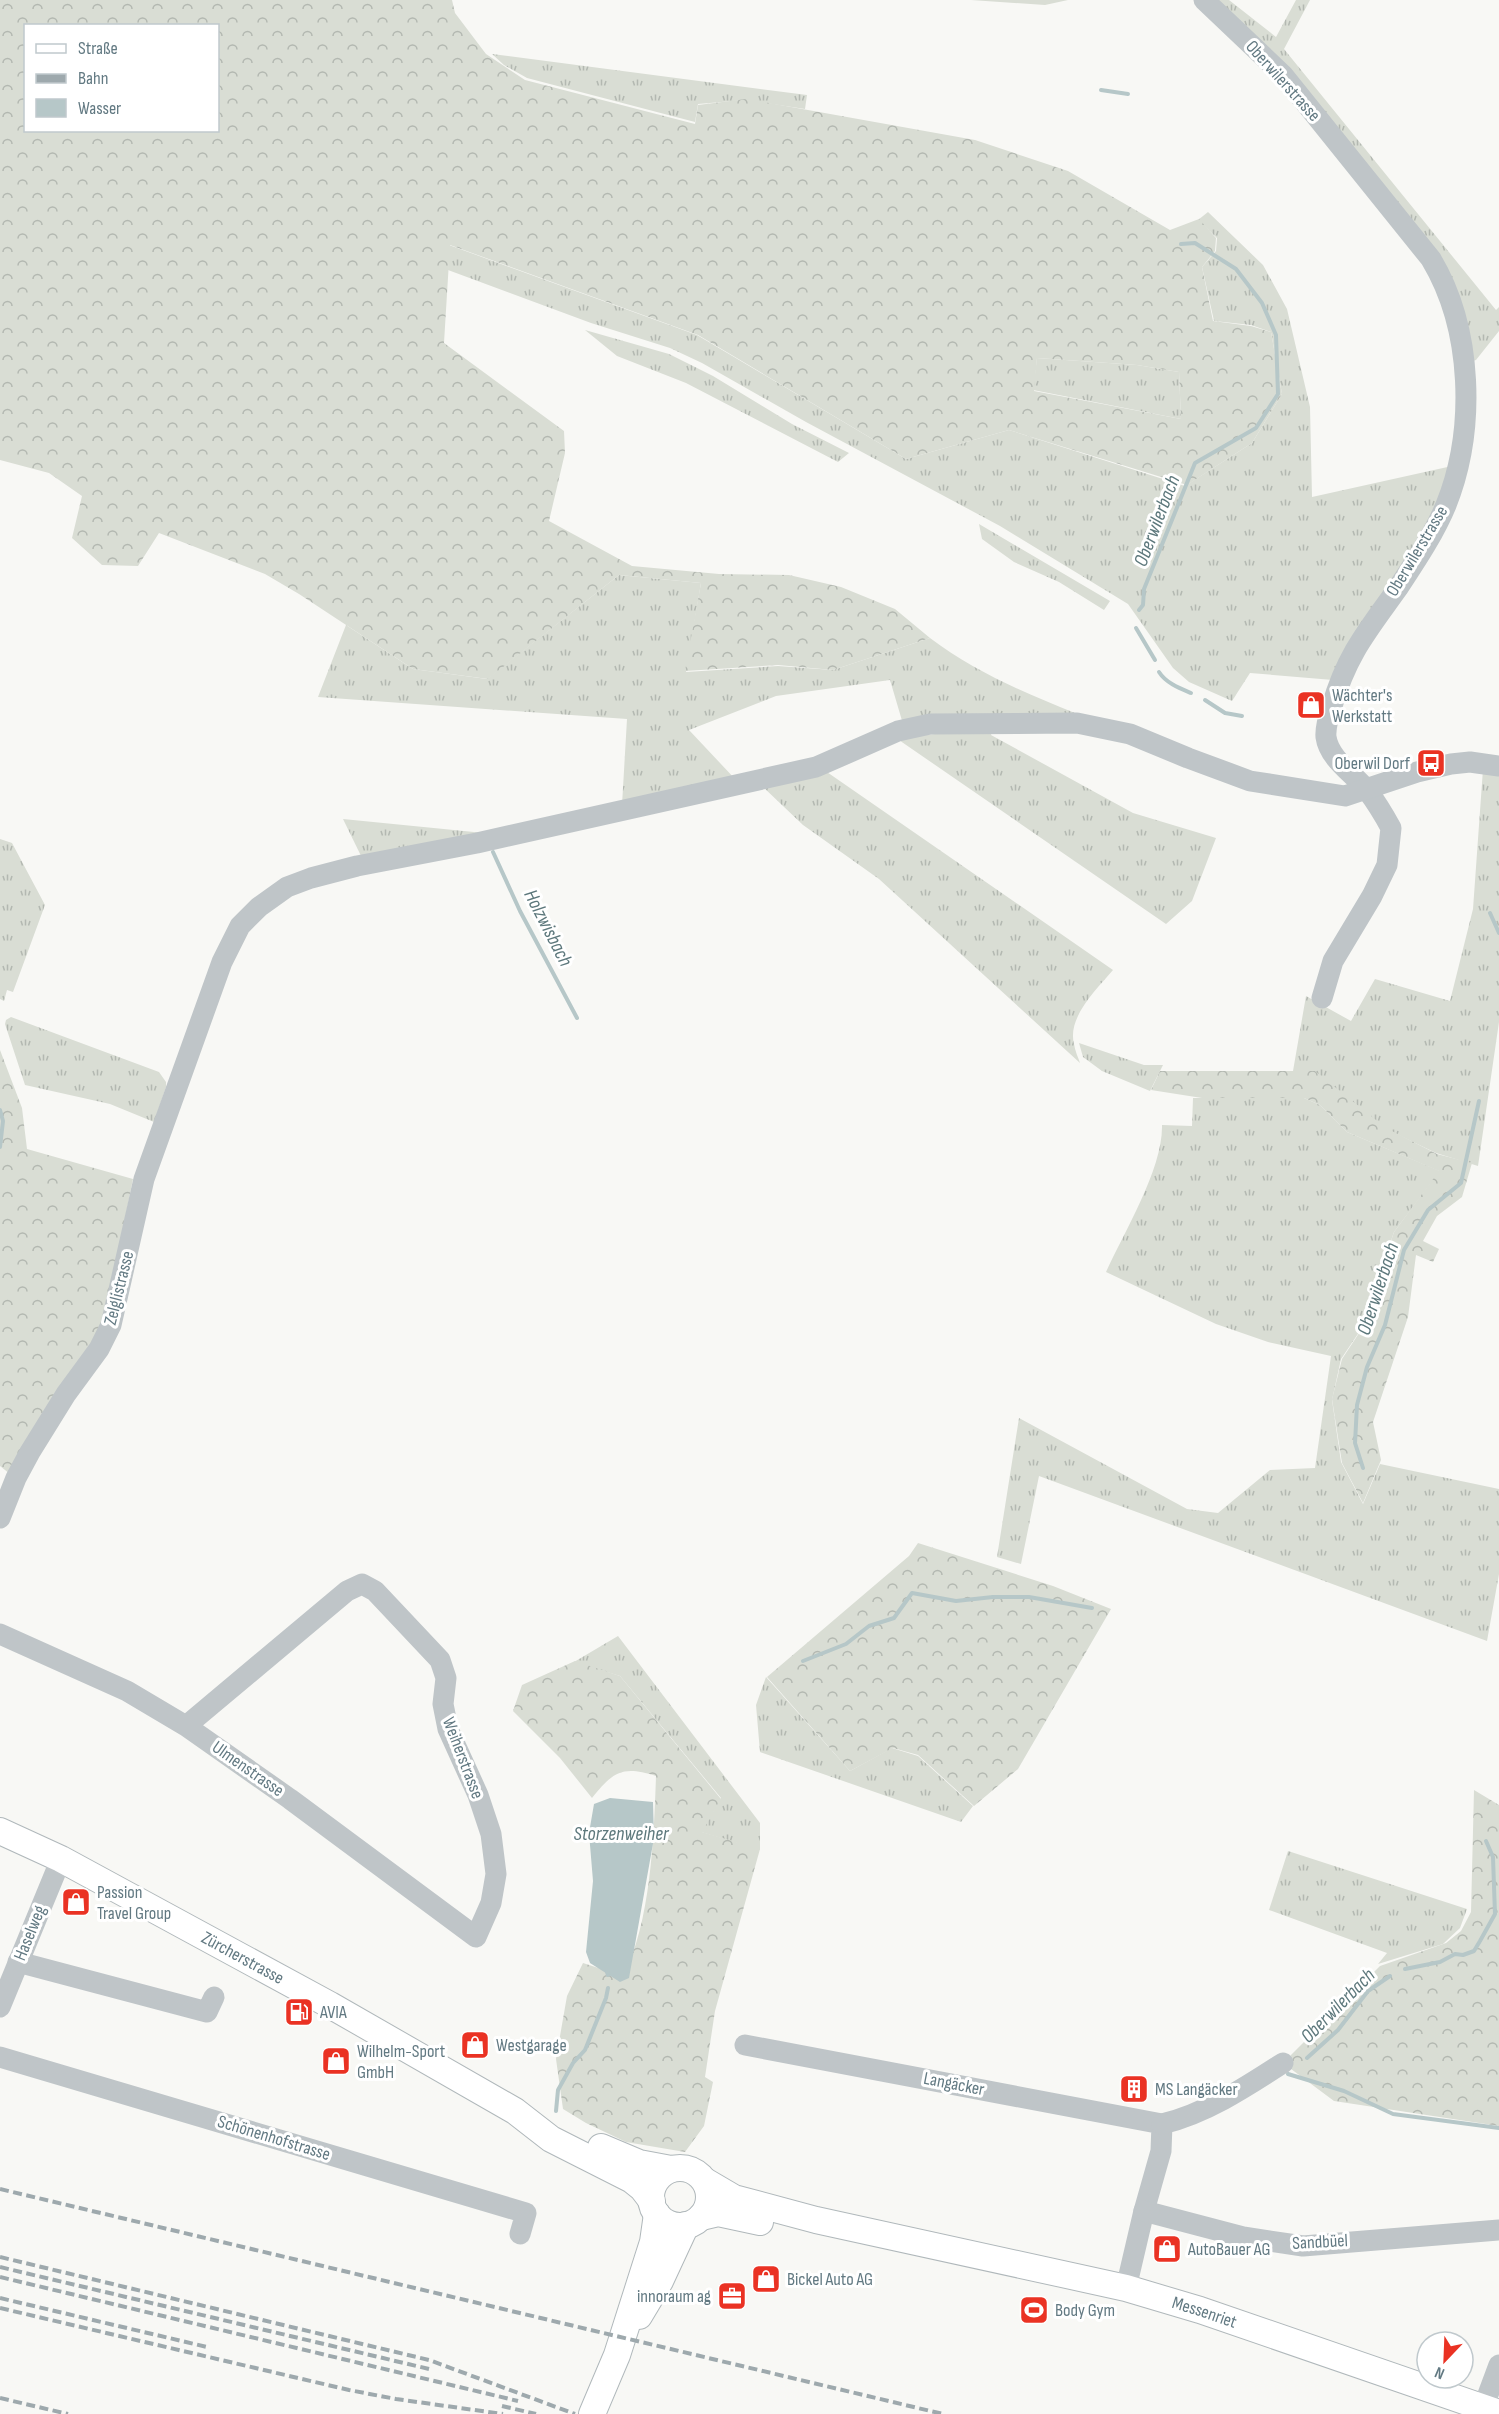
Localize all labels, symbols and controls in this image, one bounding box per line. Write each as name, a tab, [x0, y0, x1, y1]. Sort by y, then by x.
legend	[24, 24, 219, 132]
street label: Oberwilerstrasse	[1241, 36, 1325, 126]
text: Straße	[78, 38, 118, 59]
text: Bahn	[78, 68, 108, 89]
text: Wasser	[78, 98, 121, 119]
water label: Oberwilerbach	[1129, 472, 1185, 570]
street label: Oberwilerstrasse	[1382, 502, 1452, 600]
place label: Wächter's Werkstatt	[1332, 685, 1393, 727]
shop icon: Wächter's Werkstatt	[1295, 689, 1327, 721]
bus stop icon: Oberwil Dorf	[1415, 747, 1447, 779]
place label: Oberwil Dorf	[1334, 753, 1411, 774]
water label: Holzwisbach	[518, 886, 578, 970]
water label: Oberwilerbach	[1352, 1240, 1404, 1338]
street label: Zelglistrasse	[100, 1249, 138, 1327]
street label: Weiherstrasse	[438, 1714, 488, 1802]
street label: Ulmenstrasse	[208, 1737, 288, 1801]
water label: Storzenweiher	[573, 1822, 670, 1846]
place label: Passion Travel Group	[97, 1882, 171, 1924]
shop icon: Passion Travel Group	[60, 1886, 92, 1918]
street label: Haselweg	[9, 1902, 51, 1964]
street label: Zürcherstrasse	[198, 1927, 288, 1989]
water label: Oberwilerbach	[1296, 1964, 1380, 2048]
fuel station icon: AVIA	[283, 1996, 315, 2028]
place label: AVIA	[319, 2002, 347, 2023]
shop icon: Westgarage	[459, 2029, 491, 2061]
place label: Westgarage	[496, 2035, 567, 2056]
place label: Wilhelm-Sport GmbH	[357, 2041, 446, 2083]
shop icon: Wilhelm-Sport GmbH	[320, 2045, 352, 2077]
street label: Langäcker	[922, 2068, 986, 2100]
building icon: MS Langäcker	[1118, 2073, 1150, 2105]
place label: MS Langäcker	[1155, 2079, 1238, 2100]
street label: Schönenhofstrasse	[215, 2111, 333, 2165]
street label: Sandbüel	[1292, 2230, 1348, 2254]
shop icon: AutoBauer AG	[1151, 2233, 1183, 2265]
place label: AutoBauer AG	[1187, 2239, 1270, 2260]
shop icon: Bickel Auto AG	[750, 2263, 782, 2295]
place label: Bickel Auto AG	[787, 2269, 873, 2290]
office icon: innoraum ag	[716, 2280, 748, 2312]
place label: innoraum ag	[637, 2286, 711, 2307]
street label: Messenriet	[1170, 2292, 1240, 2333]
sports icon: Body Gym	[1018, 2294, 1050, 2326]
place label: Body Gym	[1055, 2300, 1115, 2321]
north arrow	[1415, 2330, 1475, 2390]
text: N	[1432, 2362, 1447, 2383]

